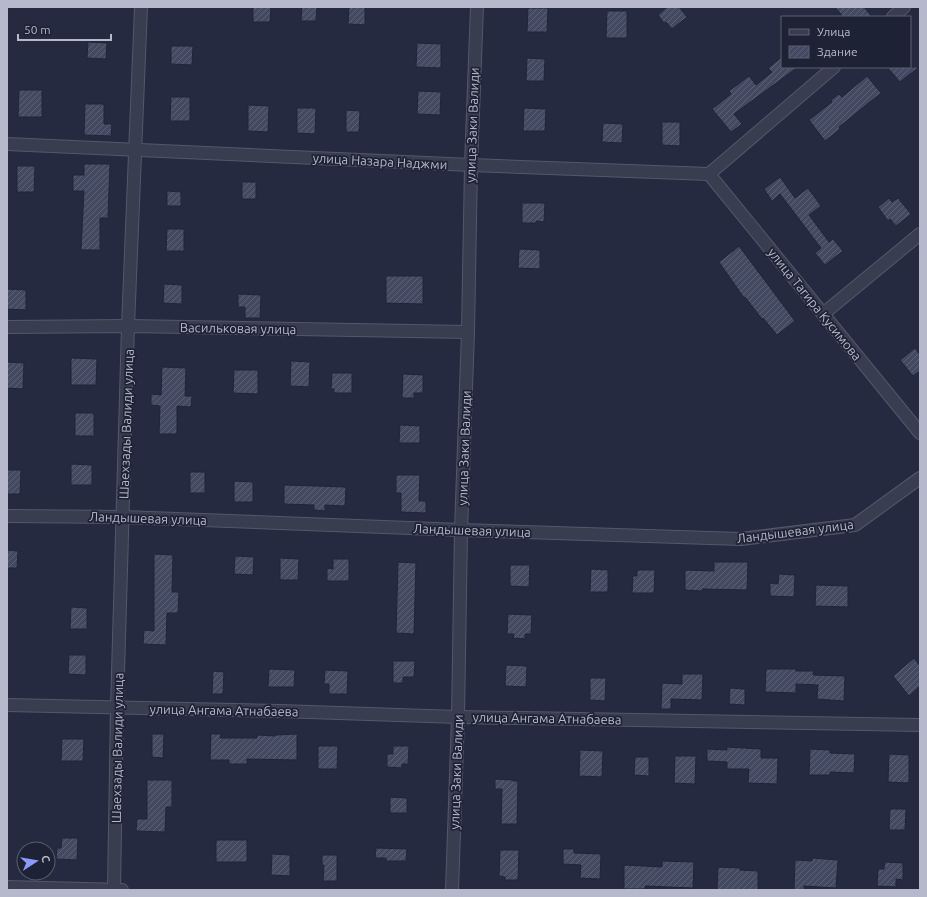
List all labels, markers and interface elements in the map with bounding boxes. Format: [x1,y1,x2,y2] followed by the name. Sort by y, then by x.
[18,16,111,42] scale bar
[781,16,911,68] legend
[24,23,51,36] text: 50 m
[817,25,850,38] text: Улица
[817,45,858,58] text: Здание
[463,67,481,183] street label: улица Заки Валиди
[312,150,448,172] street label: улица Назара Наджми
[765,245,865,363] street label: улица Тагира Кусимова
[180,320,296,336] street label: Васильковая улица
[116,349,136,499] street label: Шаехзады Валиди улица
[455,390,473,506] street label: улица Заки Валиди
[89,509,207,527] street label: Ландышевая улица
[736,517,854,545] street label: Ландышевая улица
[413,521,531,539] street label: Ландышевая улица
[109,673,125,823] street label: Шаехзады Валиди улица
[149,702,299,718] street label: улица Ангама Атнабаева
[472,710,622,726] street label: улица Ангама Атнабаева
[447,714,465,830] street label: улица Заки Валиди
[16,841,56,881] north arrow
[39,854,52,864] text: С

